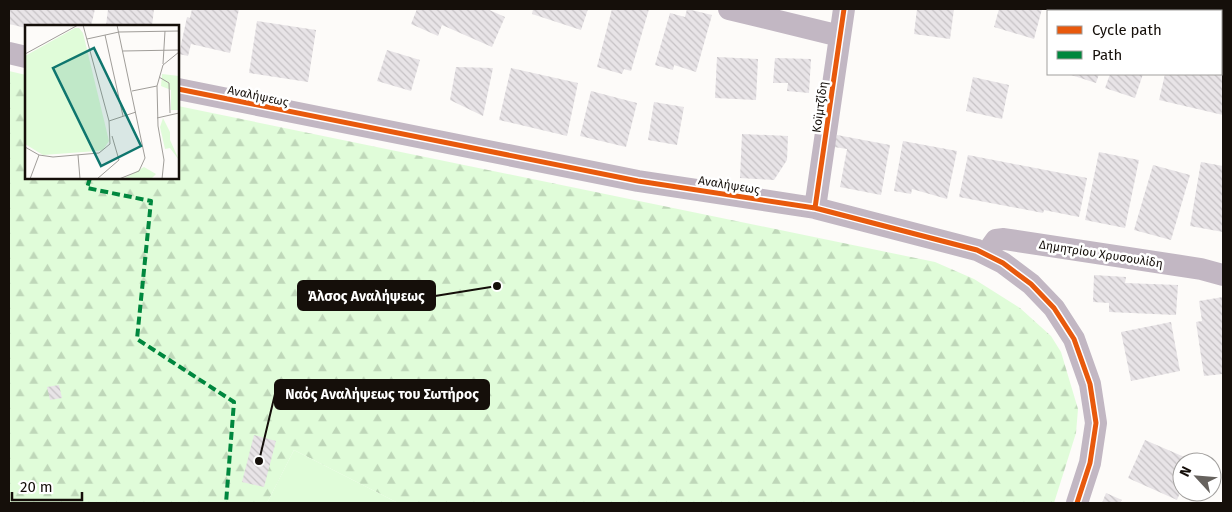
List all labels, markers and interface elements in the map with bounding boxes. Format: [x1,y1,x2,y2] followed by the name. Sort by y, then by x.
[1047,10,1222,75] legend
[1092,21,1162,39] text: Cycle path
[25,25,179,179] inset map
[1092,46,1122,64] text: Path
[809,80,831,134] street label: Κοϊμτζίδη
[226,83,290,109] street label: Αναλήψεως
[697,173,761,197] street label: Αναλήψεως
[1038,237,1164,271] street label: Δημητρίου Χρυσουλίδη
[298,281,435,310] callout: Άλσος Αναλήψεως
[307,288,425,305] text: Άλσος Αναλήψεως
[275,380,489,409] callout: Ναός Αναλήψεως του Σωτήρος
[285,386,479,403] text: Ναός Αναλήψεως του Σωτήρος
[1172,452,1222,502] north arrow
[1176,464,1195,479] text: N
[12,470,82,502] scale bar
[20,478,53,496] text: 20 m

